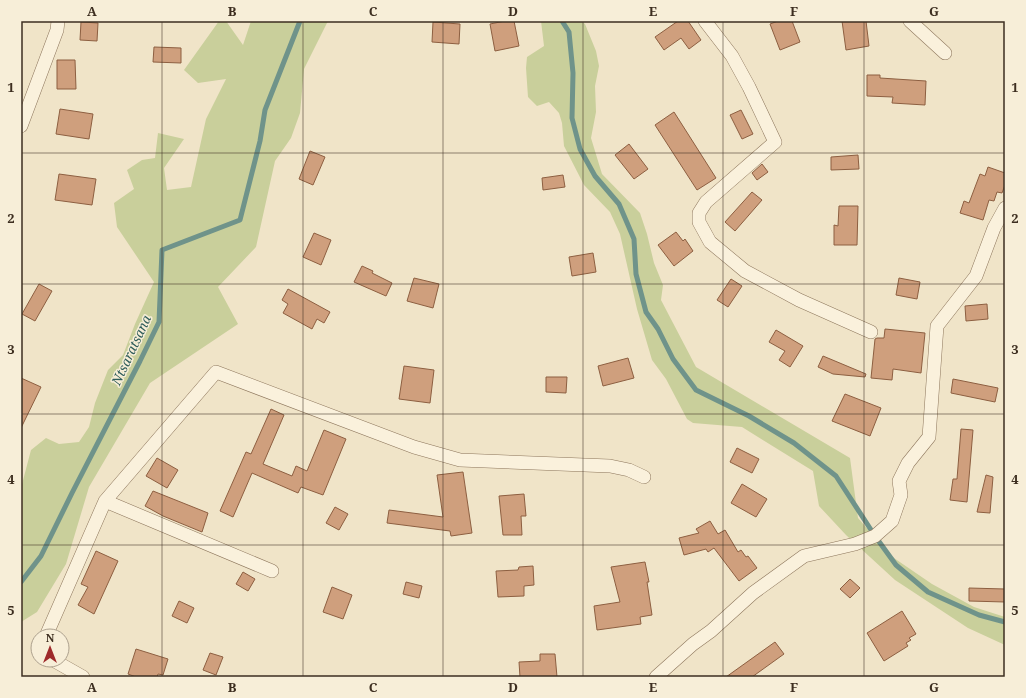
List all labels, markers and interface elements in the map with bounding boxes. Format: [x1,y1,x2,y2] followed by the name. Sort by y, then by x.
[87,2,97,20] text: A
[228,2,237,20] text: B
[369,2,378,20] text: C
[508,2,518,20] text: D
[649,2,658,20] text: E
[790,2,798,20] text: F
[929,2,939,20] text: G
[7,78,15,96] text: 1
[1011,78,1019,96] text: 1
[7,209,15,227] text: 2
[1011,209,1019,227] text: 2
[107,312,155,389] water label: Ntsaratsana
[7,340,15,358] text: 3
[1011,340,1019,358] text: 3
[7,470,15,488] text: 4
[1011,470,1019,488] text: 4
[7,601,15,619] text: 5
[1011,601,1019,619] text: 5
[30,628,70,668] north arrow
[46,630,55,645] text: N
[87,678,97,696] text: A
[228,678,237,696] text: B
[369,678,378,696] text: C
[508,678,518,696] text: D
[649,678,658,696] text: E
[790,678,798,696] text: F
[929,678,939,696] text: G

